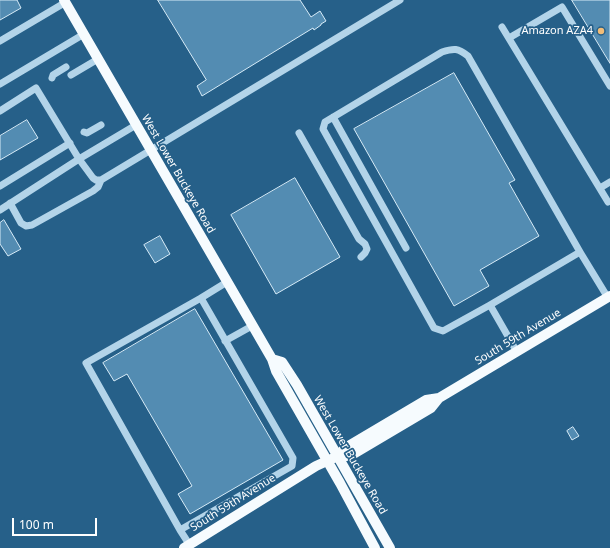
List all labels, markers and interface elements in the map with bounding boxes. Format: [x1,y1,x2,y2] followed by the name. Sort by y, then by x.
[521,24,593,38] place label: Amazon AZA4
[596,26,606,36] marker: Amazon AZA4
[139,112,217,236] street label: West Lower Buckeye Road
[473,306,563,368] street label: South 59th Avenue
[311,393,389,517] street label: West Lower Buckeye Road
[188,471,278,535] street label: South 59th Avenue
[14,510,99,536] scale bar
[19,516,54,533] text: 100 m

